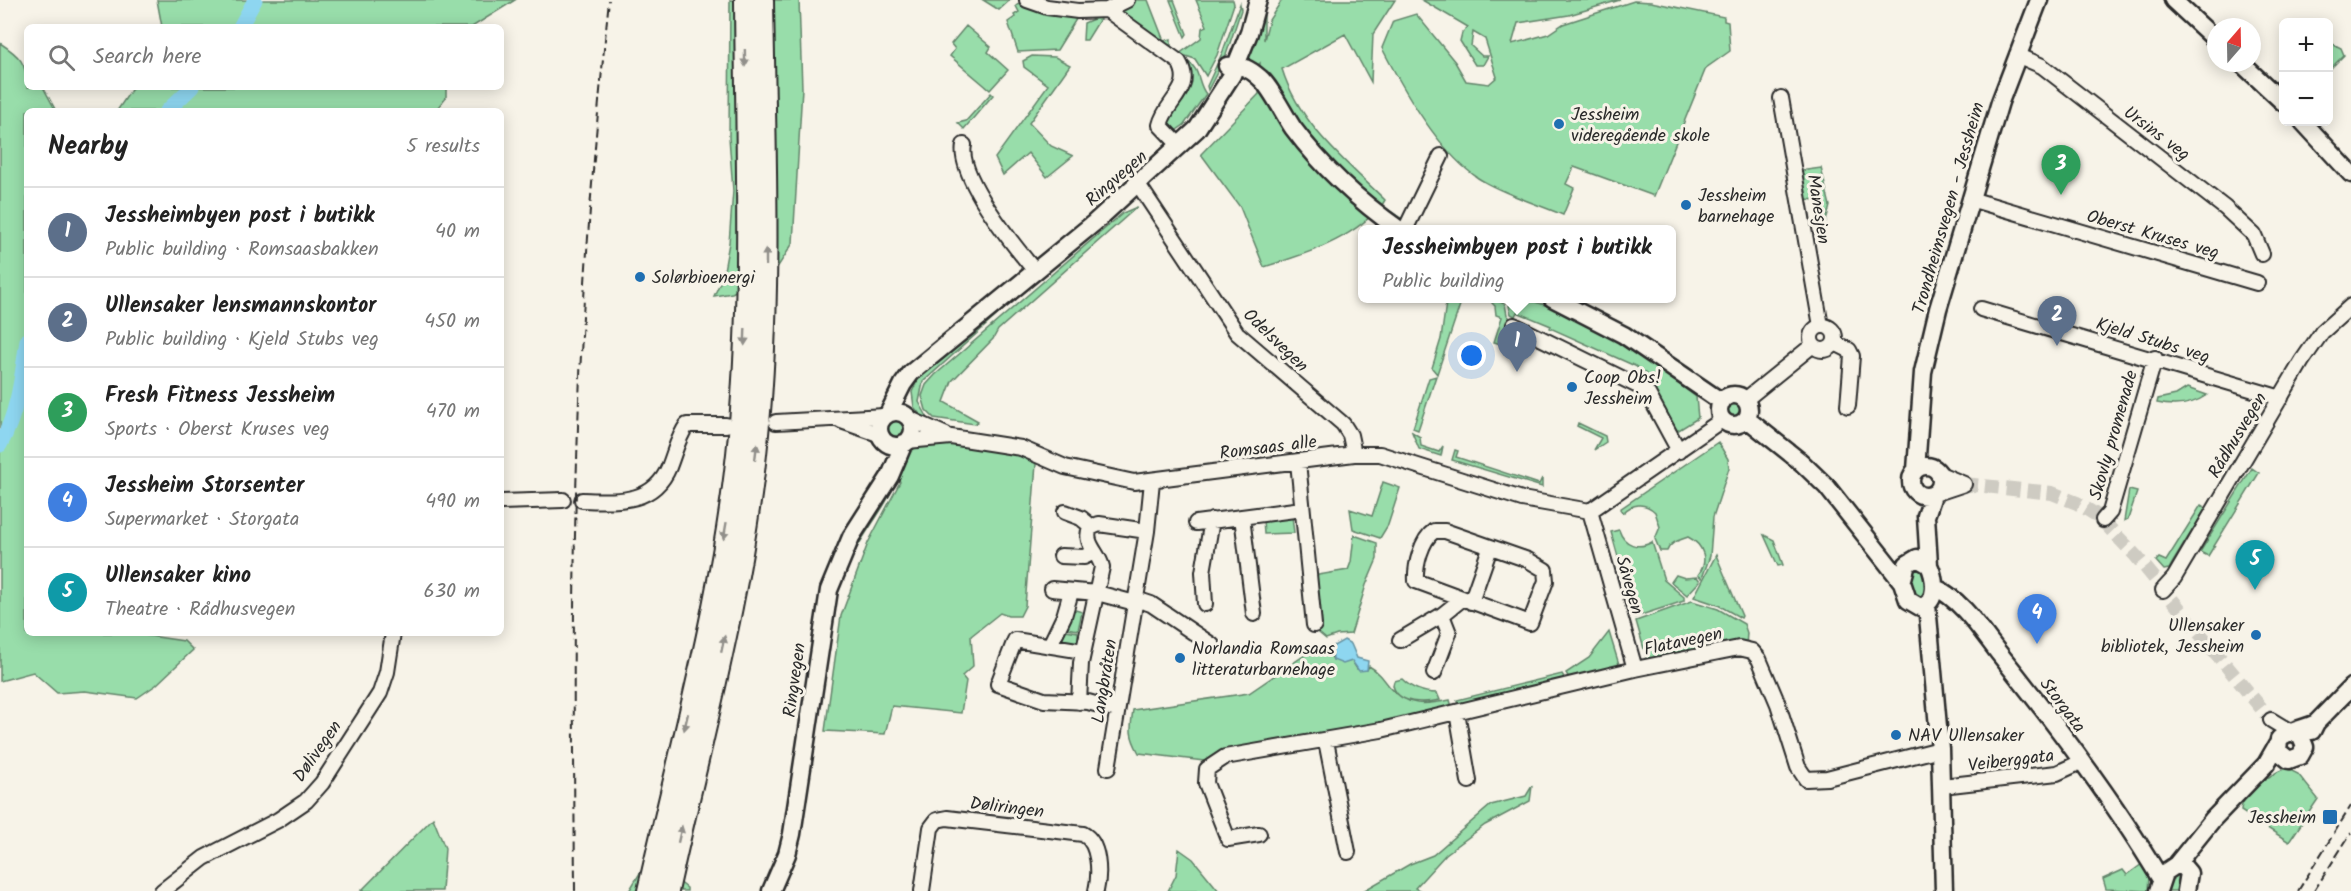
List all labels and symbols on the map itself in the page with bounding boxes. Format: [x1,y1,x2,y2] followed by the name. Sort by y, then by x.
[2207,18,2261,72] north arrow
[740,49,750,68] one-way arrow
[1905,99,1994,318] street label: Trondheimsvegen - Jessheim
[2116,99,2196,169] street label: Ursins veg
[1571,101,1710,151] place label: Jessheim videregående skole
[1552,117,1566,131] marker: Jessheim videregående skole
[1079,144,1155,215] street label: Ringvegen
[2042,146,2080,195] pin: 3
[1798,172,1837,246] street label: Manesjen
[1698,182,1774,232] place label: Jessheim barnehage
[1679,198,1693,212] marker: Jessheim barnehage
[2083,203,2222,268] street label: Oberst Kruses veg
[761,247,771,266] one-way arrow
[652,264,755,293] place label: Solørbioenergi
[633,270,647,284] marker: Solørbioenergi
[2038,296,2076,346] pin: 2
[1235,302,1315,380] street label: Odelsvegen
[2092,310,2213,373] street label: Kjeld Stubs veg
[1498,322,1537,372] pin: 1
[741,328,750,347] one-way arrow
[1457,341,1486,370] your location
[1584,364,1662,414] place label: Coop Obs! Jessheim
[2082,367,2147,504] street label: Skovly promenade
[1565,380,1579,394] marker: Coop Obs! Jessheim
[2201,387,2275,484] street label: Rådhusvegen
[1218,428,1318,469] street label: Romsaas alle
[751,442,761,461] one-way arrow
[721,522,730,541] one-way arrow
[2236,540,2274,590] pin: 5
[1606,553,1651,618] street label: Såvegen
[2018,594,2056,644] pin: 4
[2101,612,2245,662] place label: Ullensaker bibliotek, Jessheim
[1641,620,1725,665] street label: Flatavegen
[2249,628,2263,642] marker: Ullensaker bibliotek, Jessheim
[718,634,728,653] one-way arrow
[1192,635,1335,685] place label: Norlandia Romsaas litteraturbarnehage
[1085,637,1126,725] street label: Langbråten
[776,641,815,719] street label: Ringvegen
[1173,651,1187,665] marker: Norlandia Romsaas litteraturbarnehage
[2031,672,2092,740] street label: Storgata
[680,713,690,731] one-way arrow
[286,715,350,789] street label: Dølivegen
[1908,722,2025,751] place label: NAV Ullensaker
[1889,728,1903,742] marker: NAV Ullensaker
[1967,742,2056,781] street label: Veiberggata
[968,790,1046,827] street label: Døliringen
[2248,804,2316,833] place label: Jessheim
[2321,808,2339,826] marker: Jessheim
[676,825,686,843] one-way arrow

